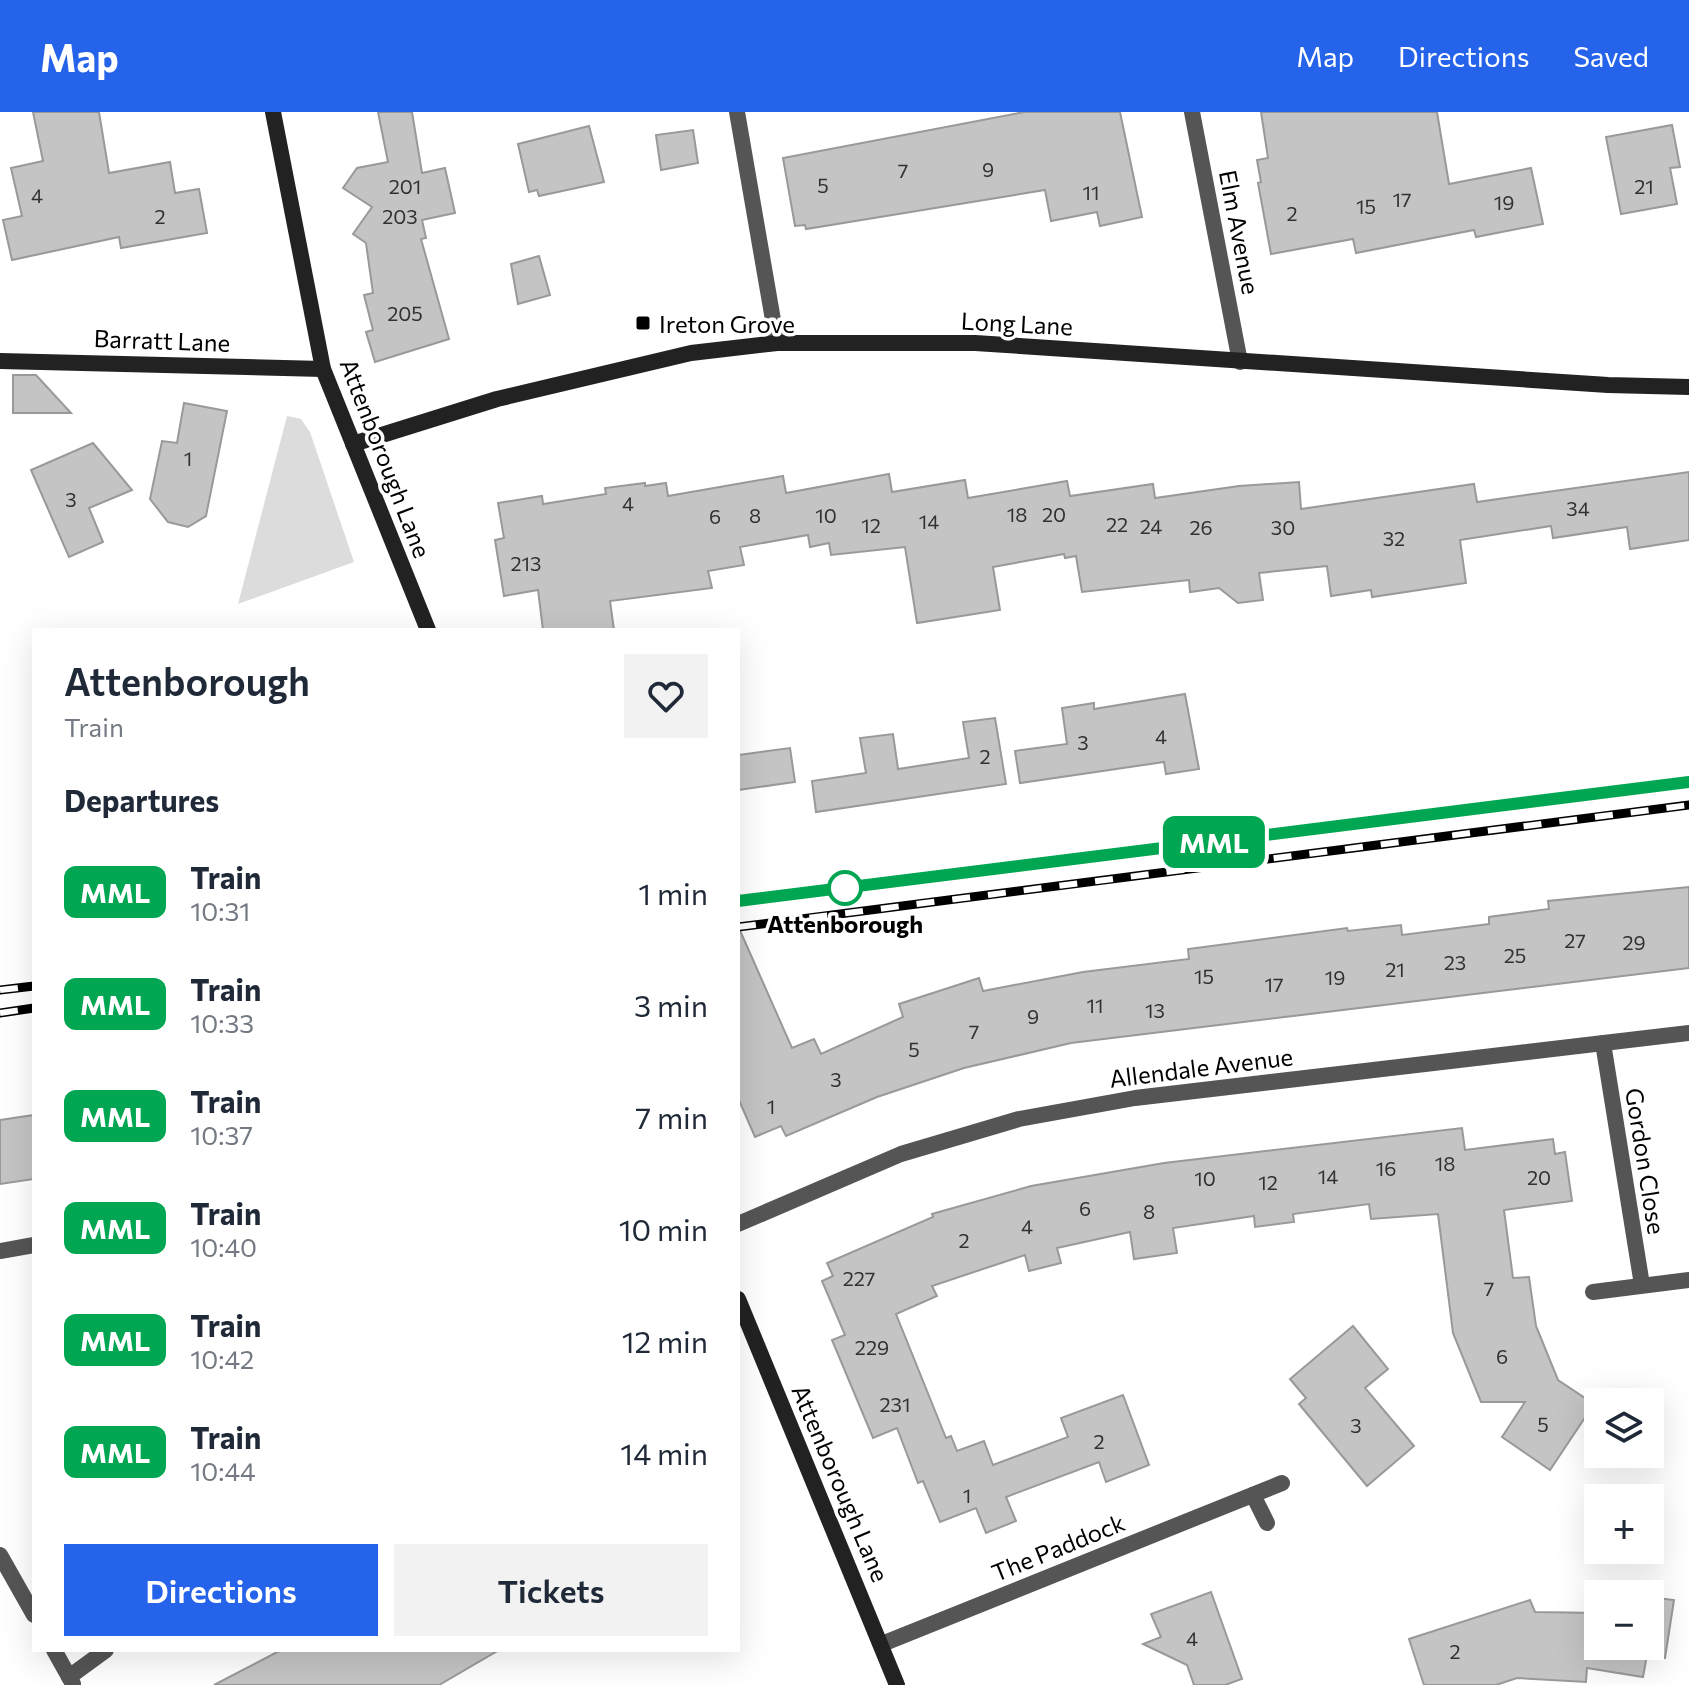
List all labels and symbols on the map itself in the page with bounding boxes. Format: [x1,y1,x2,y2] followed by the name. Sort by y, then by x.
[982,157,994,181] house number: 9
[898,158,908,182] house number: 7
[1214,167,1266,297] street label: Elm Avenue
[817,173,829,197] house number: 5
[389,174,421,198] house number: 201
[1634,174,1654,198] house number: 21
[1082,180,1100,204] house number: 11
[31,183,43,207] house number: 4
[1392,187,1412,211] house number: 17
[1494,190,1514,214] house number: 19
[1356,194,1376,218] house number: 15
[1286,201,1298,225] house number: 2
[154,204,166,228] house number: 2
[382,204,418,228] house number: 203
[387,301,423,325] house number: 205
[960,306,1074,340] street label: Long Lane
[659,309,795,338] place label: Ireton Grove
[634,314,652,332] marker: Ireton Grove
[93,323,231,357] street label: Barratt Lane
[335,354,437,562] street label: Attenborough Lane
[184,446,192,470] house number: 1
[65,487,77,511] house number: 3
[622,491,634,515] house number: 4
[1566,496,1590,520] house number: 34
[1007,502,1027,526] house number: 18
[1042,502,1066,526] house number: 20
[749,503,761,527] house number: 8
[815,503,837,527] house number: 10
[709,504,721,528] house number: 6
[919,509,939,533] house number: 14
[1106,512,1128,536] house number: 22
[861,513,881,537] house number: 12
[1140,514,1162,538] house number: 24
[1189,515,1213,539] house number: 26
[1271,515,1295,539] house number: 30
[1383,526,1405,550] house number: 32
[510,551,542,575] house number: 213
[1155,724,1167,748] house number: 4
[1077,730,1089,754] house number: 3
[979,744,991,768] house number: 2
[1168,816,1260,868] line badge: MML
[828,871,862,905] marker: Attenborough
[767,909,923,938] place label: Attenborough
[1564,928,1586,952] house number: 27
[1622,930,1646,954] house number: 29
[1504,943,1526,967] house number: 25
[1444,950,1466,974] house number: 23
[1385,957,1405,981] house number: 21
[1194,964,1214,988] house number: 15
[1325,965,1345,989] house number: 19
[1264,972,1284,996] house number: 17
[1086,993,1104,1017] house number: 11
[1145,998,1165,1022] house number: 13
[1027,1004,1039,1028] house number: 9
[969,1019,979,1043] house number: 7
[908,1037,920,1061] house number: 5
[1107,1041,1295,1093] street label: Allendale Avenue
[830,1067,842,1091] house number: 3
[1620,1086,1672,1236] street label: Gordon Close
[767,1094,775,1118] house number: 1
[1435,1151,1455,1175] house number: 18
[1376,1156,1396,1180] house number: 16
[1318,1164,1338,1188] house number: 14
[1527,1165,1551,1189] house number: 20
[1194,1166,1216,1190] house number: 10
[1258,1170,1278,1194] house number: 12
[1079,1196,1091,1220] house number: 6
[1143,1199,1155,1223] house number: 8
[1021,1214,1033,1238] house number: 4
[958,1228,970,1252] house number: 2
[843,1266,875,1290] house number: 227
[1484,1276,1494,1300] house number: 7
[855,1335,889,1359] house number: 229
[1496,1344,1508,1368] house number: 6
[786,1380,896,1586] street label: Attenborough Lane
[879,1392,911,1416] house number: 231
[1537,1412,1549,1436] house number: 5
[1350,1413,1362,1437] house number: 3
[1093,1429,1105,1453] house number: 2
[963,1483,971,1507] house number: 1
[987,1507,1129,1587] street label: The Paddock
[1186,1626,1198,1650] house number: 4
[1449,1639,1461,1663] house number: 2

